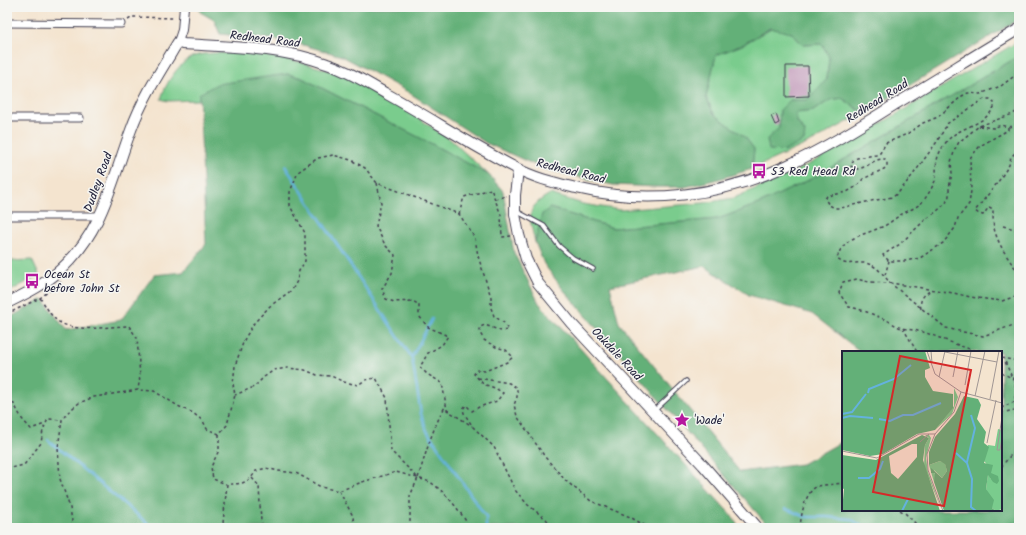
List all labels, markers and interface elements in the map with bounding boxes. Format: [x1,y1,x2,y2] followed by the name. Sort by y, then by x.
[229,26,302,53] street label: Redhead Road
[842,74,913,128] street label: Redhead Road
[79,149,118,215] street label: Dudley Road
[534,154,608,190] street label: Redhead Road
[750,162,768,180] bus stop icon: 53 Red Head Rd
[771,162,856,181] place label: 53 Red Head Rd
[44,265,120,298] place label: Ocean St before John St
[23,272,41,290] bus stop icon: Ocean St before John St
[587,323,647,386] street label: Oakdale Road
[842,351,1002,511] inset map
[673,411,691,429] place icon: 'Wade'
[694,411,724,430] place label: 'Wade'

